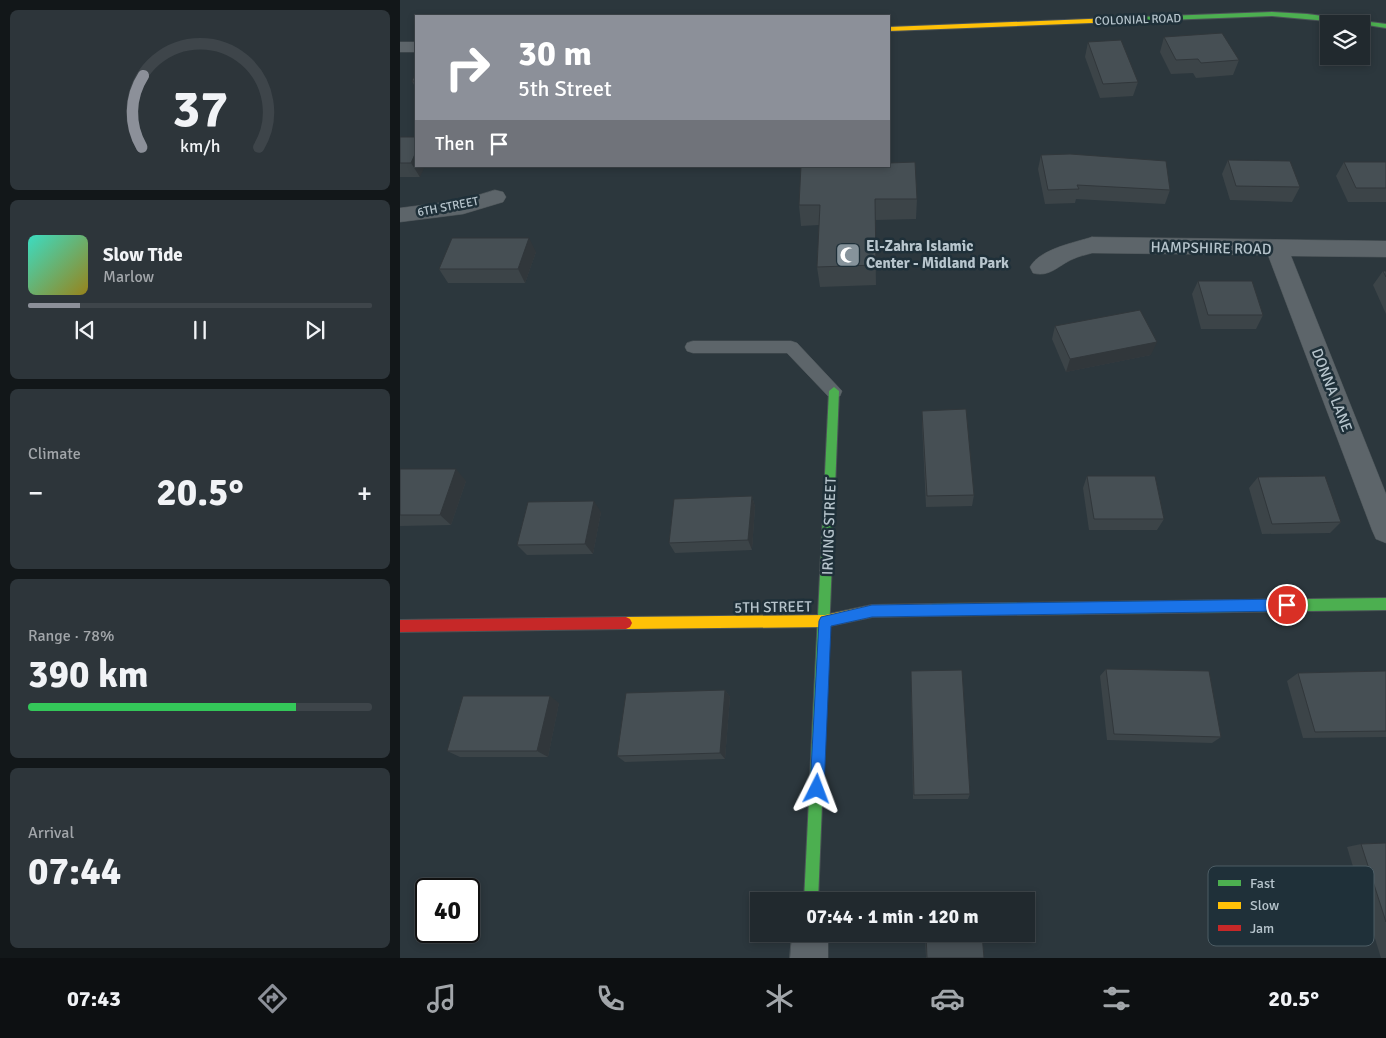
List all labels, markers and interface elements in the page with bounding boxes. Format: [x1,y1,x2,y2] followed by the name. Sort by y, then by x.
[1094,11,1182,29] street label: COLONIAL ROAD
[1320,15,1370,65] map controls
[1320,15,1370,65] button: layers
[518,32,592,75] text: 30 m
[435,35,500,100] icon: right
[518,75,612,102] text: 5th Street
[172,77,228,141] text: 37
[485,130,513,158] icon: arrive
[435,132,475,156] text: Then
[180,135,220,157] text: km/h
[416,194,480,220] street label: 6TH STREET
[866,237,1009,272] place label: El-Zahra Islamic Center - Midland Park
[1150,238,1272,258] street label: HAMPSHIRE ROAD
[835,242,861,268] mosque icon: El-Zahra Islamic Center - Midland Park
[103,243,183,267] text: Slow Tide
[103,267,154,287] text: Marlow
[71,316,99,344] icon: previous
[186,316,214,344] icon: pause
[301,316,329,344] icon: next
[1308,346,1356,434] street label: DONNA LANE
[28,444,81,464] text: Climate
[156,469,244,516] text: 20.5°
[28,476,43,510] text: −
[357,476,372,510] text: +
[818,476,840,575] street label: IRVING STREET
[1266,584,1308,626] pin
[1273,591,1301,619] icon: arrive
[734,597,813,617] street label: 5TH STREET
[28,626,114,646] text: Range · 78%
[28,651,149,698] text: 390 km
[790,762,842,814] position arrow
[28,823,74,843] text: Arrival
[28,848,121,895] text: 07:44
[1208,866,1374,946] legend
[1250,875,1275,892] text: Fast
[415,878,480,943] speed limit sign: 40
[1250,897,1279,914] text: Slow
[806,905,979,929] text: 07:44 · 1 min · 120 m
[1250,920,1274,937] text: Jam
[255,981,290,1016] icon: directions
[424,981,459,1016] icon: music
[593,981,628,1016] icon: phone
[762,981,797,1016] icon: climate
[930,981,965,1016] icon: car
[1099,981,1134,1016] icon: filters
[67,985,121,1012] text: 07:43
[1268,985,1319,1012] text: 20.5°

